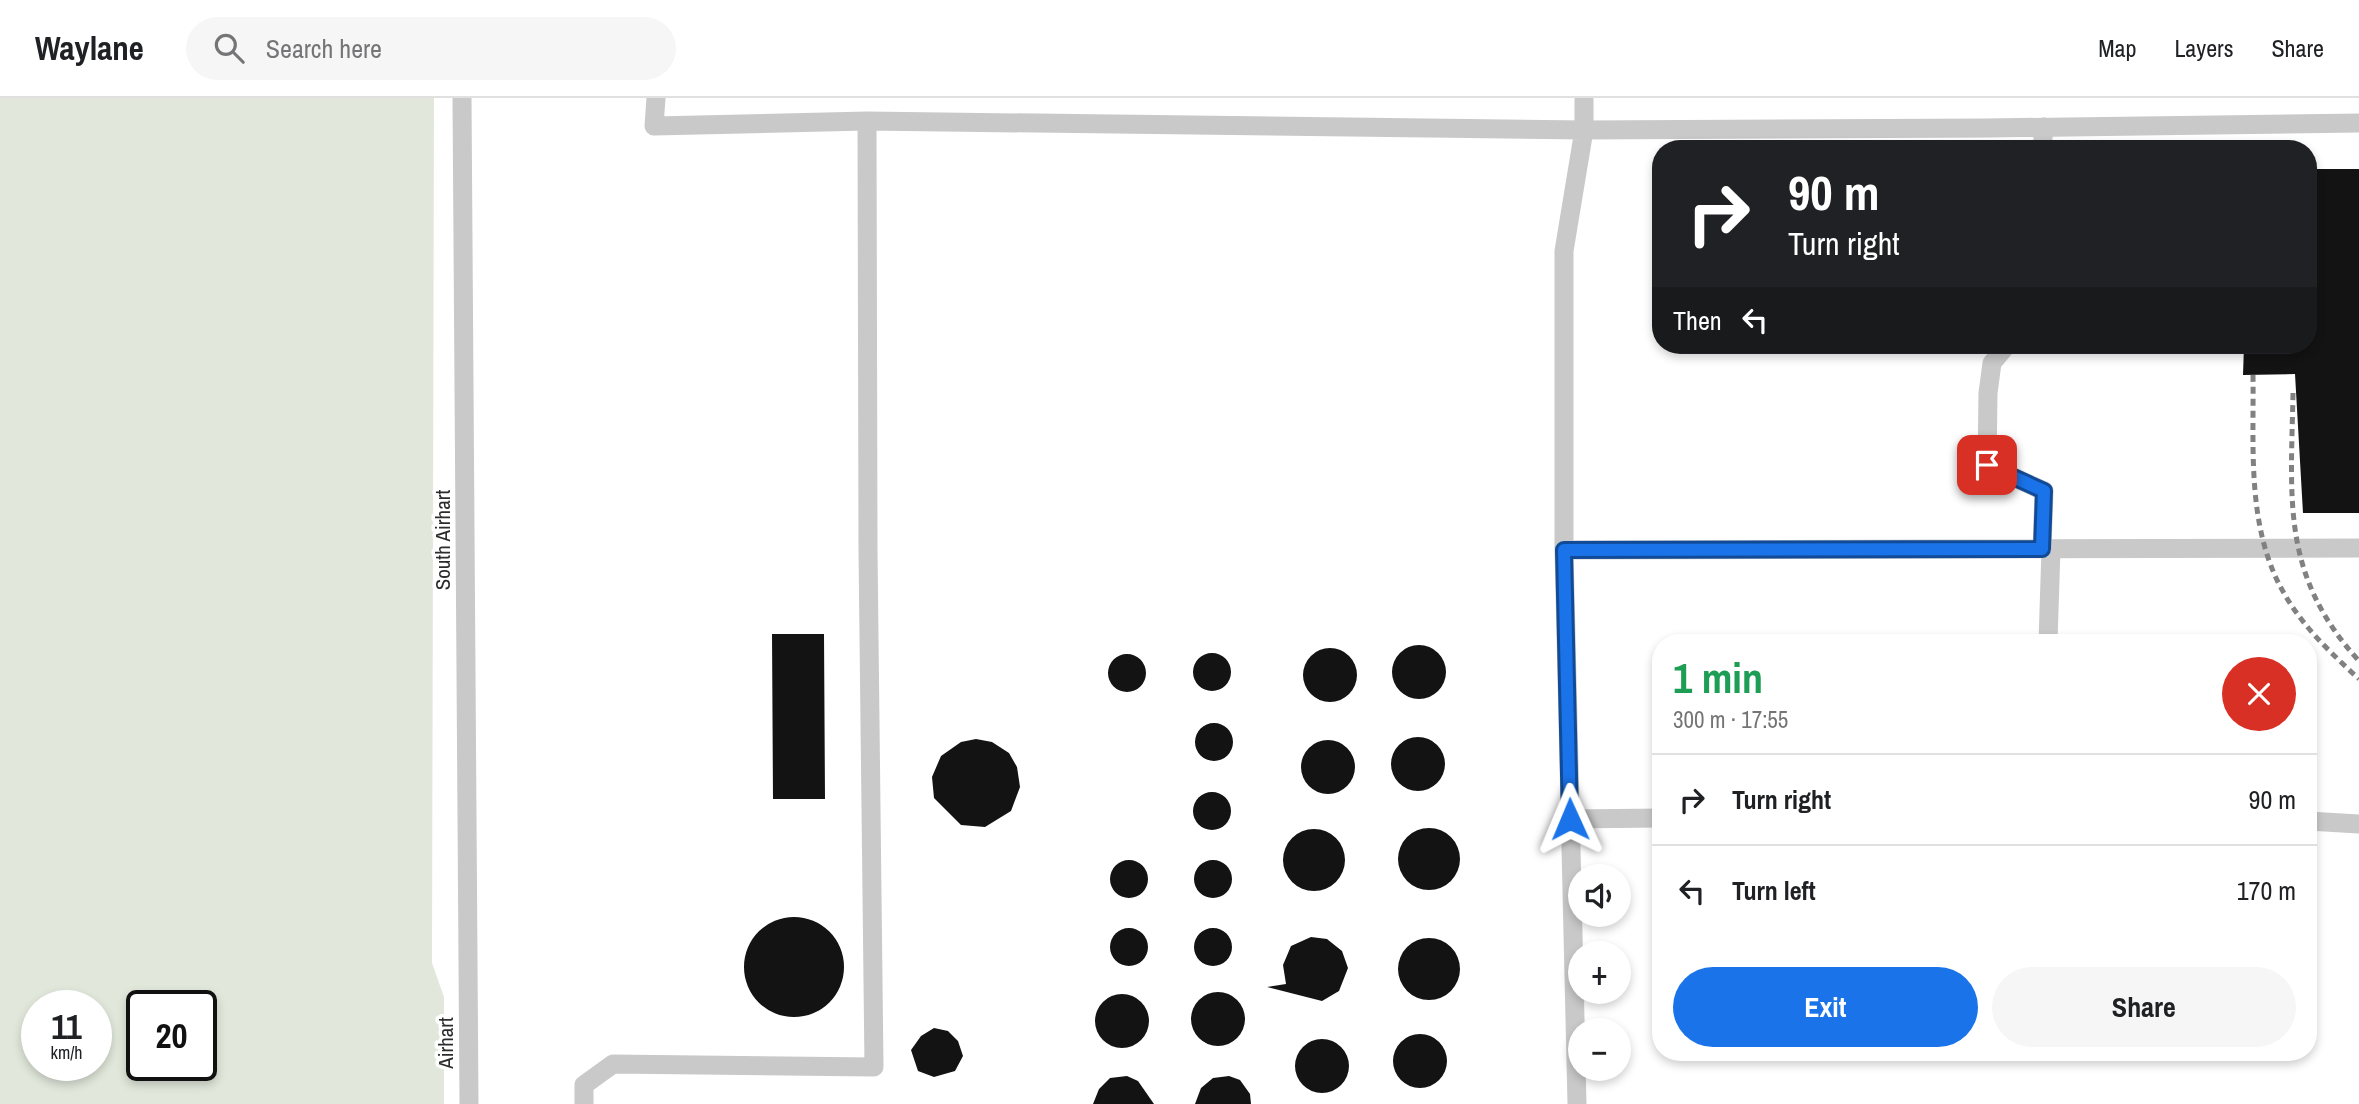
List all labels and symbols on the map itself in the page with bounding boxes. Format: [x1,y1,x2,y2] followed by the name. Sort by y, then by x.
[1957,435,2017,495] pin
[428,490,457,590] street label: South Airhart
[1533,782,1607,856] position arrow
[126,990,217,1081] speed limit sign: 20
[431,1017,460,1070] street label: Airhart

